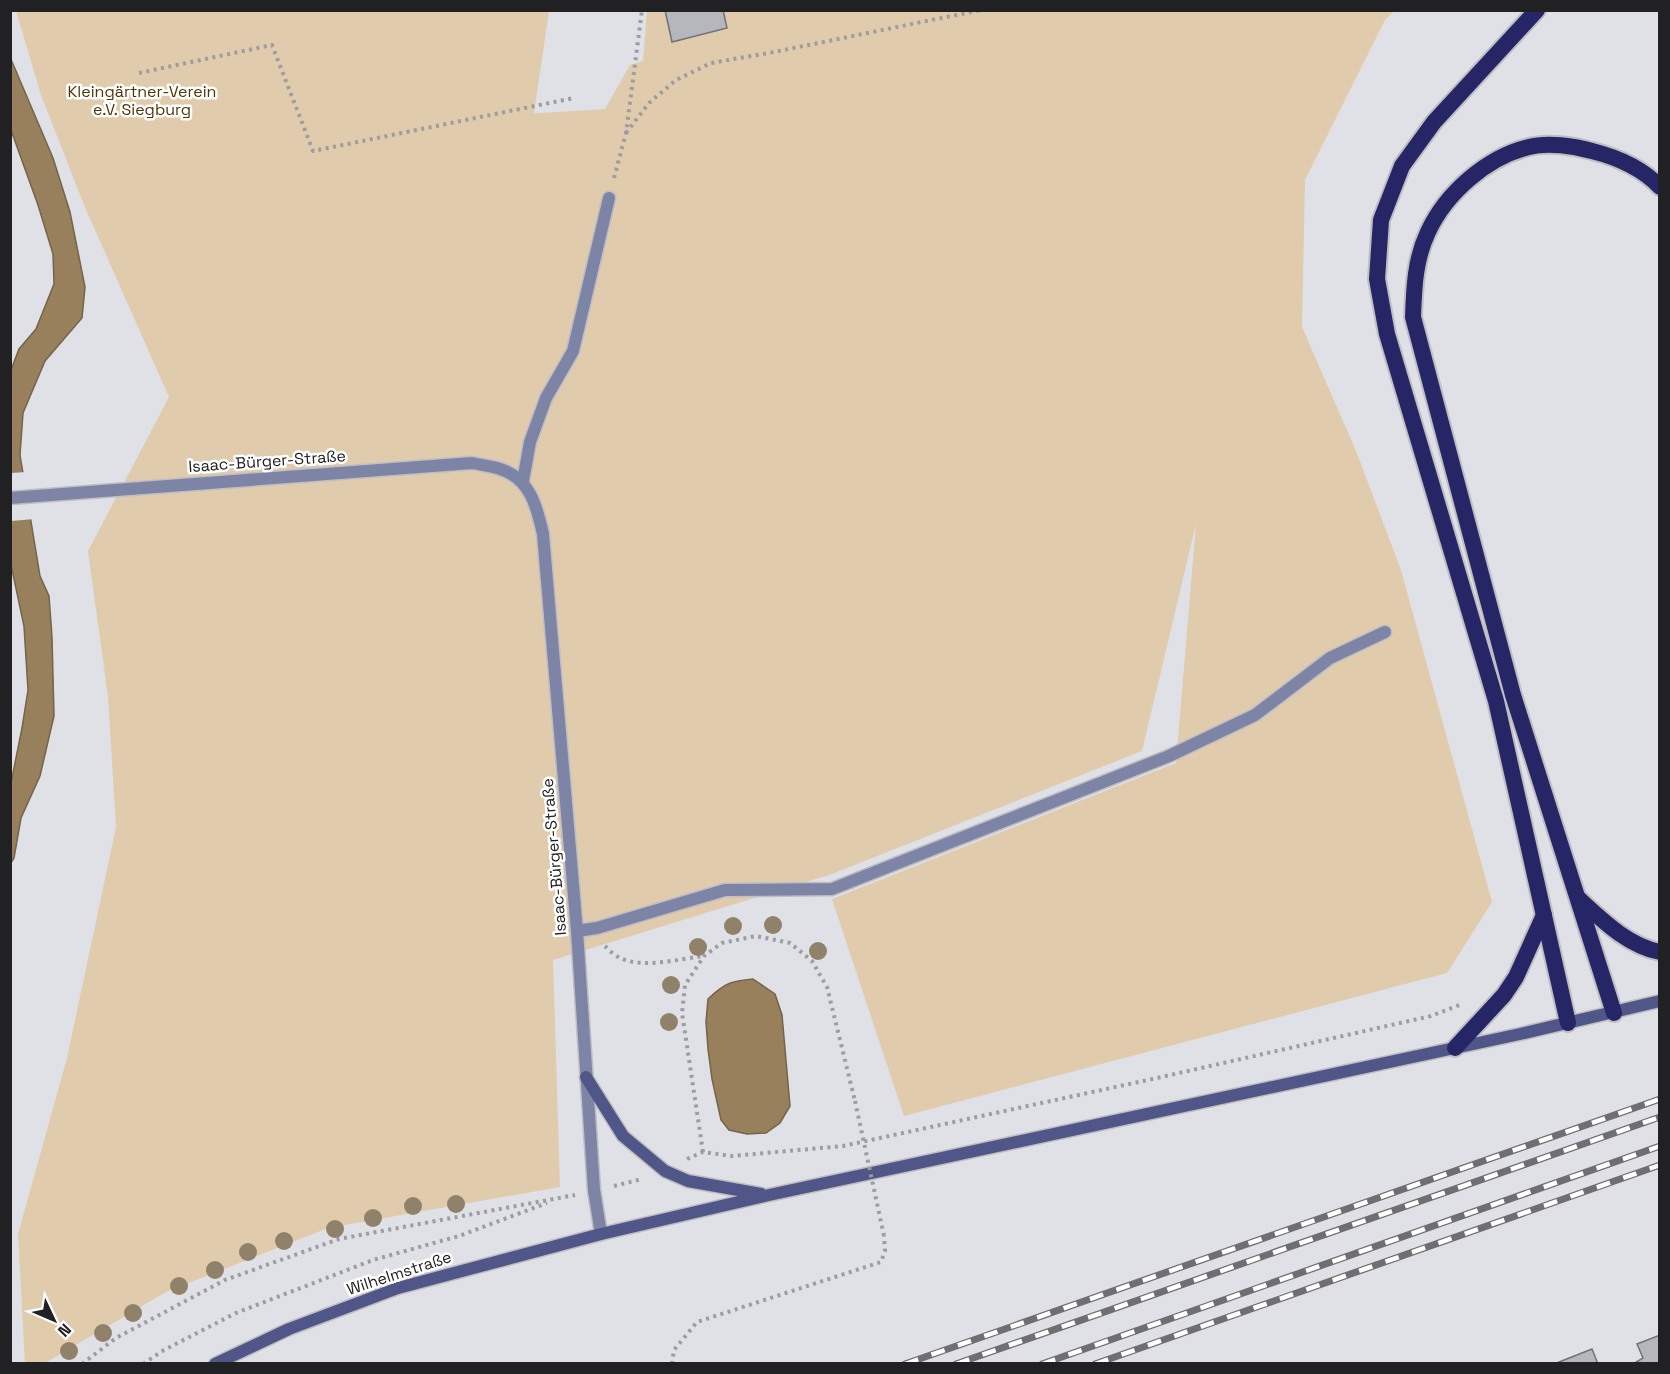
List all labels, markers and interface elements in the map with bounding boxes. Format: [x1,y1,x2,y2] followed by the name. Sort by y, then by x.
[68,81,216,120] park label: Kleingärtner-Verein e.V. Siegburg
[188,445,346,477] street label: Isaac-Bürger-Straße
[537,777,571,937] street label: Isaac-Bürger-Straße
[344,1246,454,1300] street label: Wilhelmstraße
[24,1290,84,1350] north arrow
[53,1319,76,1341] text: N

